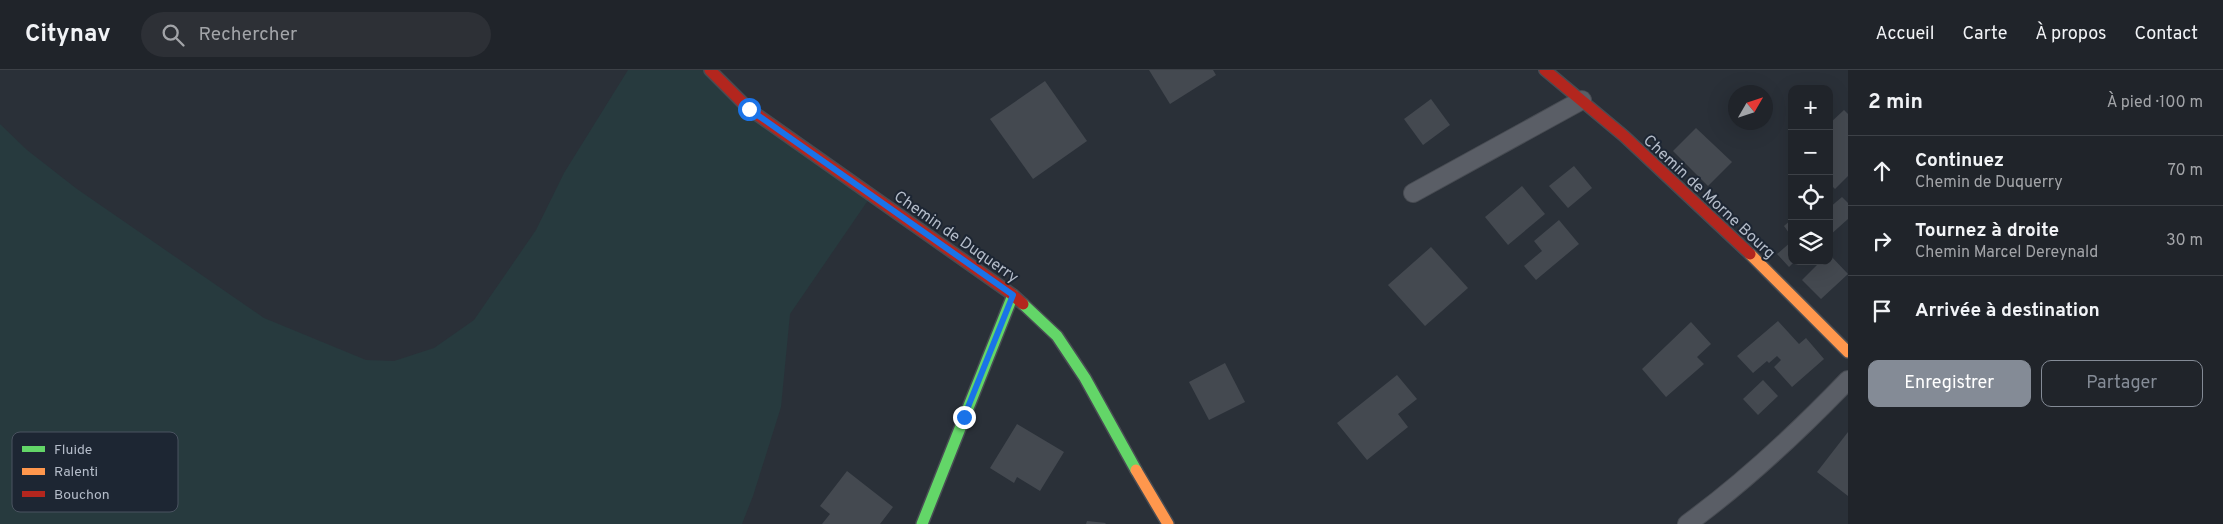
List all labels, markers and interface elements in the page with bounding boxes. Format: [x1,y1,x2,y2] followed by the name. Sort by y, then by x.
[141,12,491,57] search box
[25,20,111,50] text: Citynav
[159,21,187,49] icon: search
[199,23,297,47] text: Rechercher
[1875,23,1934,46] text: Accueil
[1962,23,2007,46] text: Carte
[2035,23,2106,46] text: À propos
[2134,23,2198,46] text: Contact
[1728,85,1773,130] north arrow
[1788,85,1833,265] map controls
[1788,85,1833,130] button: +
[1868,89,1923,116] text: 2 min
[2107,93,2203,113] text: À pied · 100 m
[738,98,761,121] route start
[1788,130,1833,175] button: −
[1639,131,1779,264] street label: Chemin de Morne Bourg
[1915,149,2004,173] text: Continuez
[1868,157,1896,185] icon: ahead
[2168,161,2203,181] text: 70 m
[1915,173,2063,193] text: Chemin de Duquerry
[1788,175,1833,220] button: locate
[890,187,1022,288] street label: Chemin de Duquerry
[1915,219,2059,243] text: Tournez à droite
[1788,220,1833,265] button: layers
[1868,227,1896,255] icon: right
[2166,231,2203,251] text: 30 m
[1915,243,2098,263] text: Chemin Marcel Dereynald
[1868,297,1896,325] icon: arrive
[1915,299,2100,323] text: Arrivée à destination
[1868,360,2031,407] button: Enregistrer
[2041,360,2203,407] button: Partager
[953,406,976,429] route end
[12,432,178,512] legend
[54,442,92,459] text: Fluide
[54,464,98,481] text: Ralenti
[54,487,110,504] text: Bouchon

